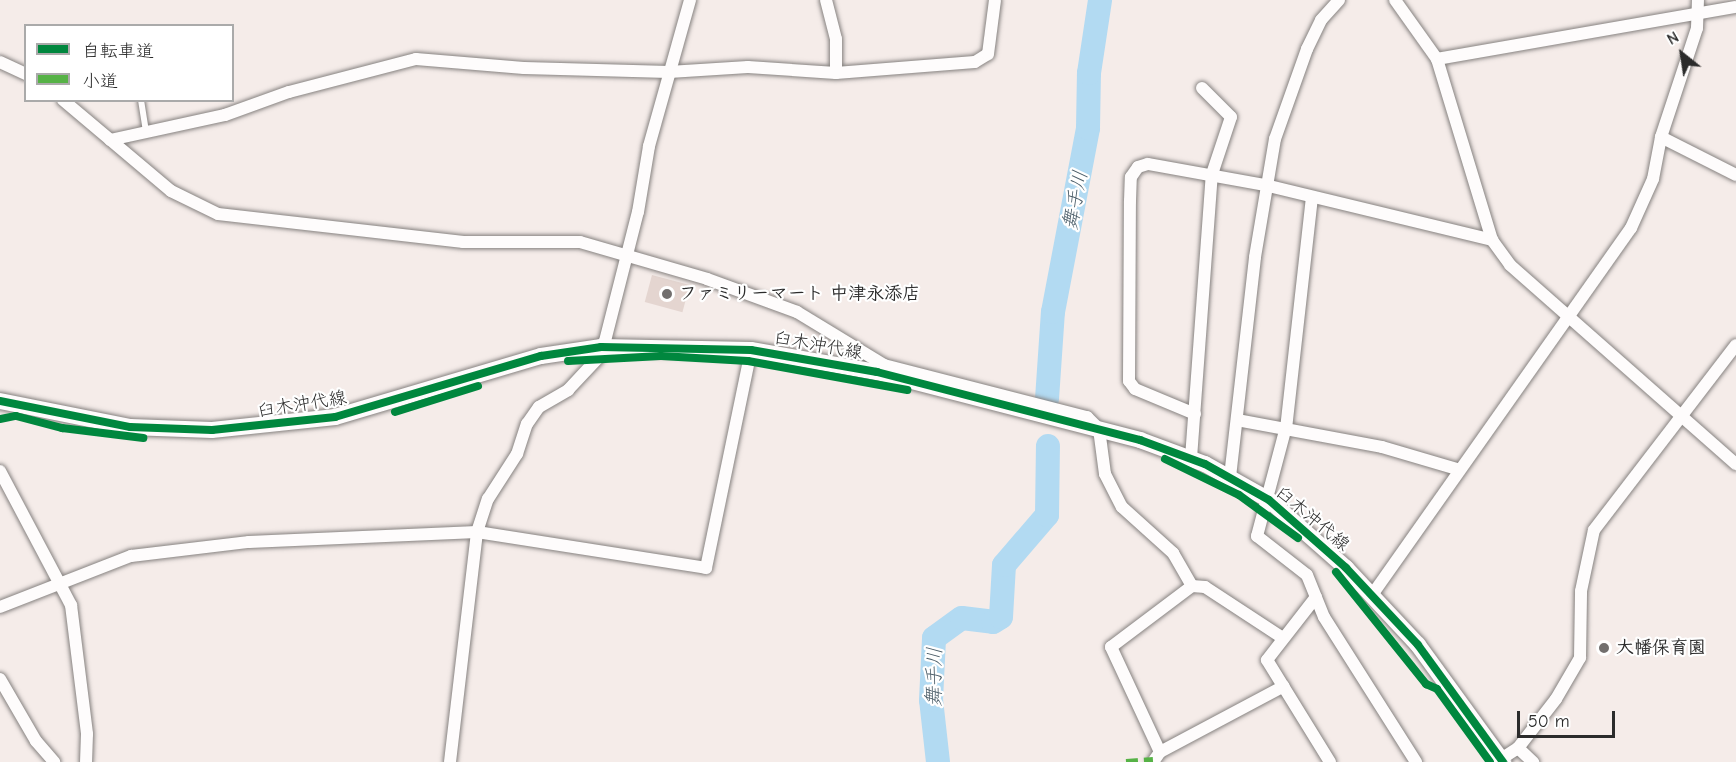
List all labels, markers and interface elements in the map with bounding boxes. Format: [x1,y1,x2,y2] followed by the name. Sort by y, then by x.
[24,24,234,102] legend
[1652,24,1712,84] north arrow
[1664,28,1682,49] text: N
[82,41,154,62] text: 自転車道
[82,71,118,92] text: 小道
[1057,168,1093,232] water label: 舞手川
[679,283,919,305] place label: ファミリーマート 中津永添店
[660,287,674,301] marker: ファミリーマート 中津永添店
[772,328,864,364] street label: 臼木沖代線
[256,387,348,423] street label: 臼木沖代線
[1271,482,1353,556] street label: 臼木沖代線
[1616,637,1706,659] place label: 大幡保育園
[1597,641,1611,655] marker: 大幡保育園
[921,647,947,707] water label: 舞手川
[1520,699,1618,737] scale bar
[1528,711,1570,732] text: 50 m

